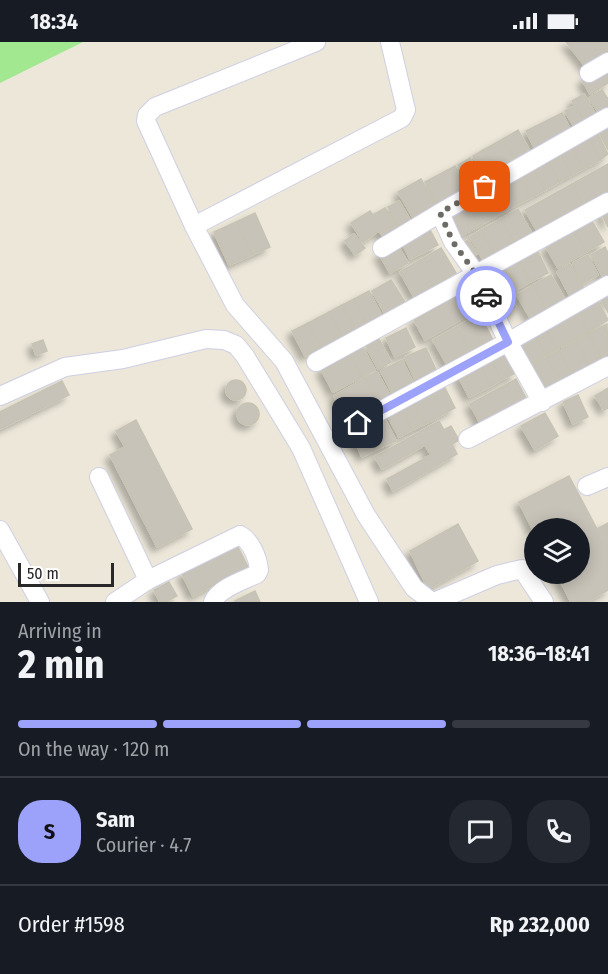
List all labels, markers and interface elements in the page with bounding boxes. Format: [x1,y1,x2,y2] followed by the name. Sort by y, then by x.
[30,8,78,35] text: 18:34
[459,161,510,212] pin
[468,170,501,203] icon: bag
[456,266,516,326] courier
[470,280,503,313] icon: car
[332,397,383,448] pin
[341,406,374,439] icon: home
[524,518,590,584] map controls
[524,518,590,584] button: layers
[18,560,114,588] scale bar
[27,564,59,583] text: 50 m
[18,619,102,643] text: Arriving in
[488,640,590,667] text: 18:36–18:41
[18,642,104,688] text: 2 min
[18,737,169,761] text: On the way · 120 m
[449,800,512,863] button: chat
[527,800,590,863] button: phone
[96,806,135,833] text: Sam
[44,818,55,845] text: S
[96,833,191,857] text: Courier · 4.7
[18,911,125,938] text: Order #1598
[490,911,590,938] text: Rp 232,000

